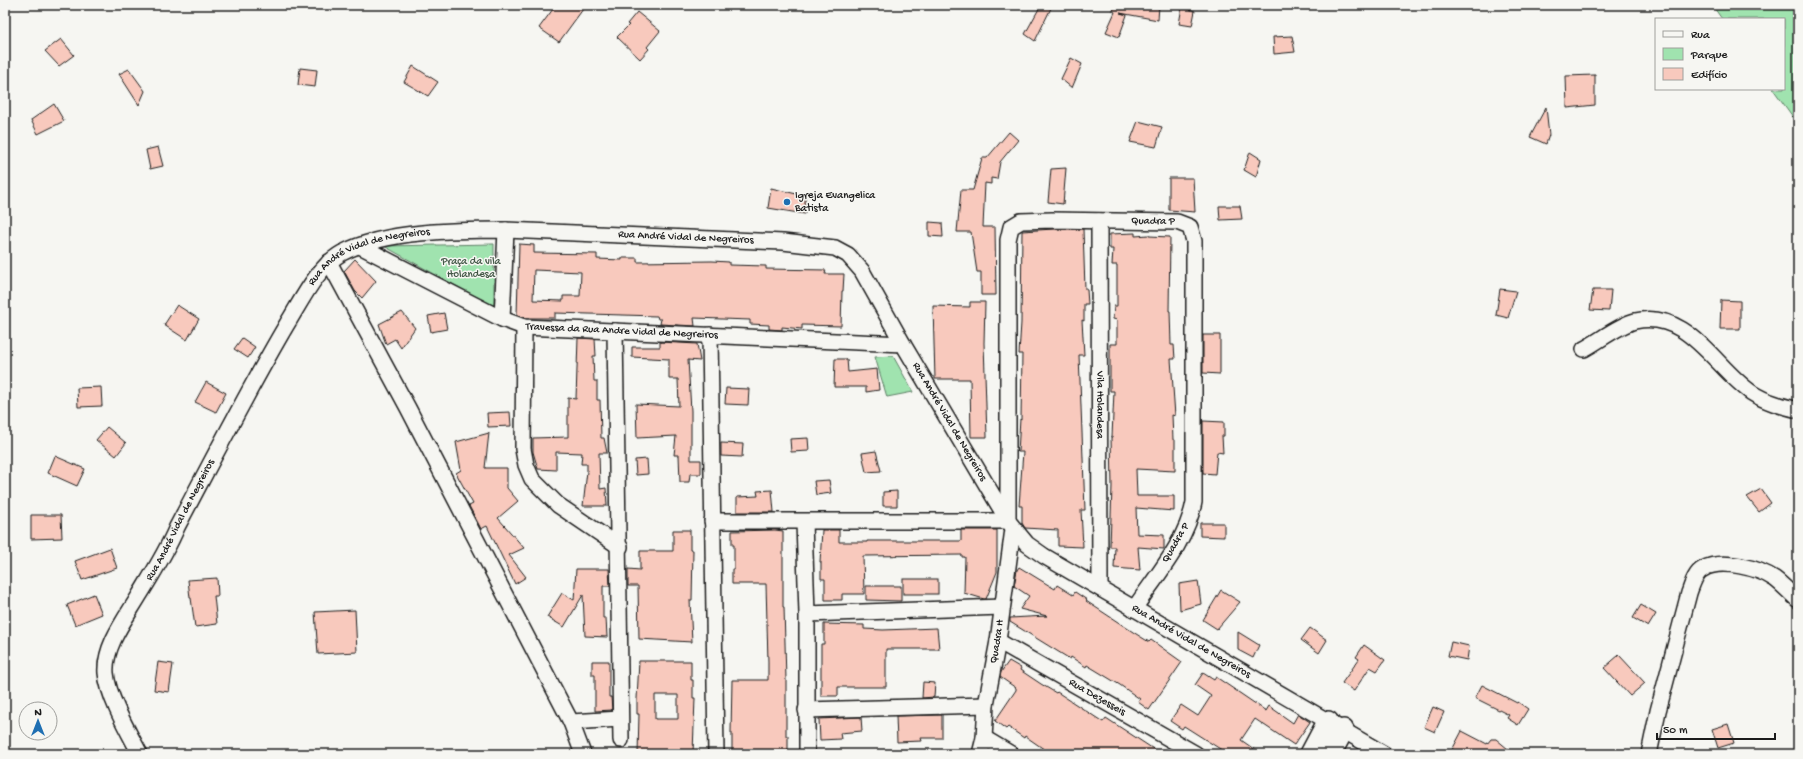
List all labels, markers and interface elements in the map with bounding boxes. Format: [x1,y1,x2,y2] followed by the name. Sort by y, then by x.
[1655,18,1785,90] legend
[1691,29,1710,43] text: Rua
[1690,49,1728,63] text: Parque
[1691,69,1727,83] text: Edifício
[794,190,876,215] place label: Igreja Evangelica Batista
[782,197,792,207] marker: Igreja Evangelica Batista
[1131,215,1176,228] street label: Quadra P
[306,226,431,288] street label: Rua André Vidal de Negreiros
[618,229,755,247] street label: Rua André Vidal de Negreiros
[440,256,502,281] park label: Praça da vila Holandesa
[524,321,719,342] street label: Travessa da Rua Andre Vidal de Negreiros
[909,360,989,484] street label: Rua André Vidal de Negreiros
[1093,370,1106,440] street label: Vila Holandesa
[144,456,218,583] street label: Rua André Vidal de Negreiros
[1160,520,1193,565] street label: Quadra P
[1129,602,1254,681] street label: Rua André Vidal de Negreiros
[988,618,1007,664] street label: Quadra H
[1067,677,1128,719] street label: Rua Dezesseis
[18,701,58,741] north arrow
[34,707,42,719] text: N
[1657,715,1775,741] scale bar
[1663,724,1688,738] text: 50 m

